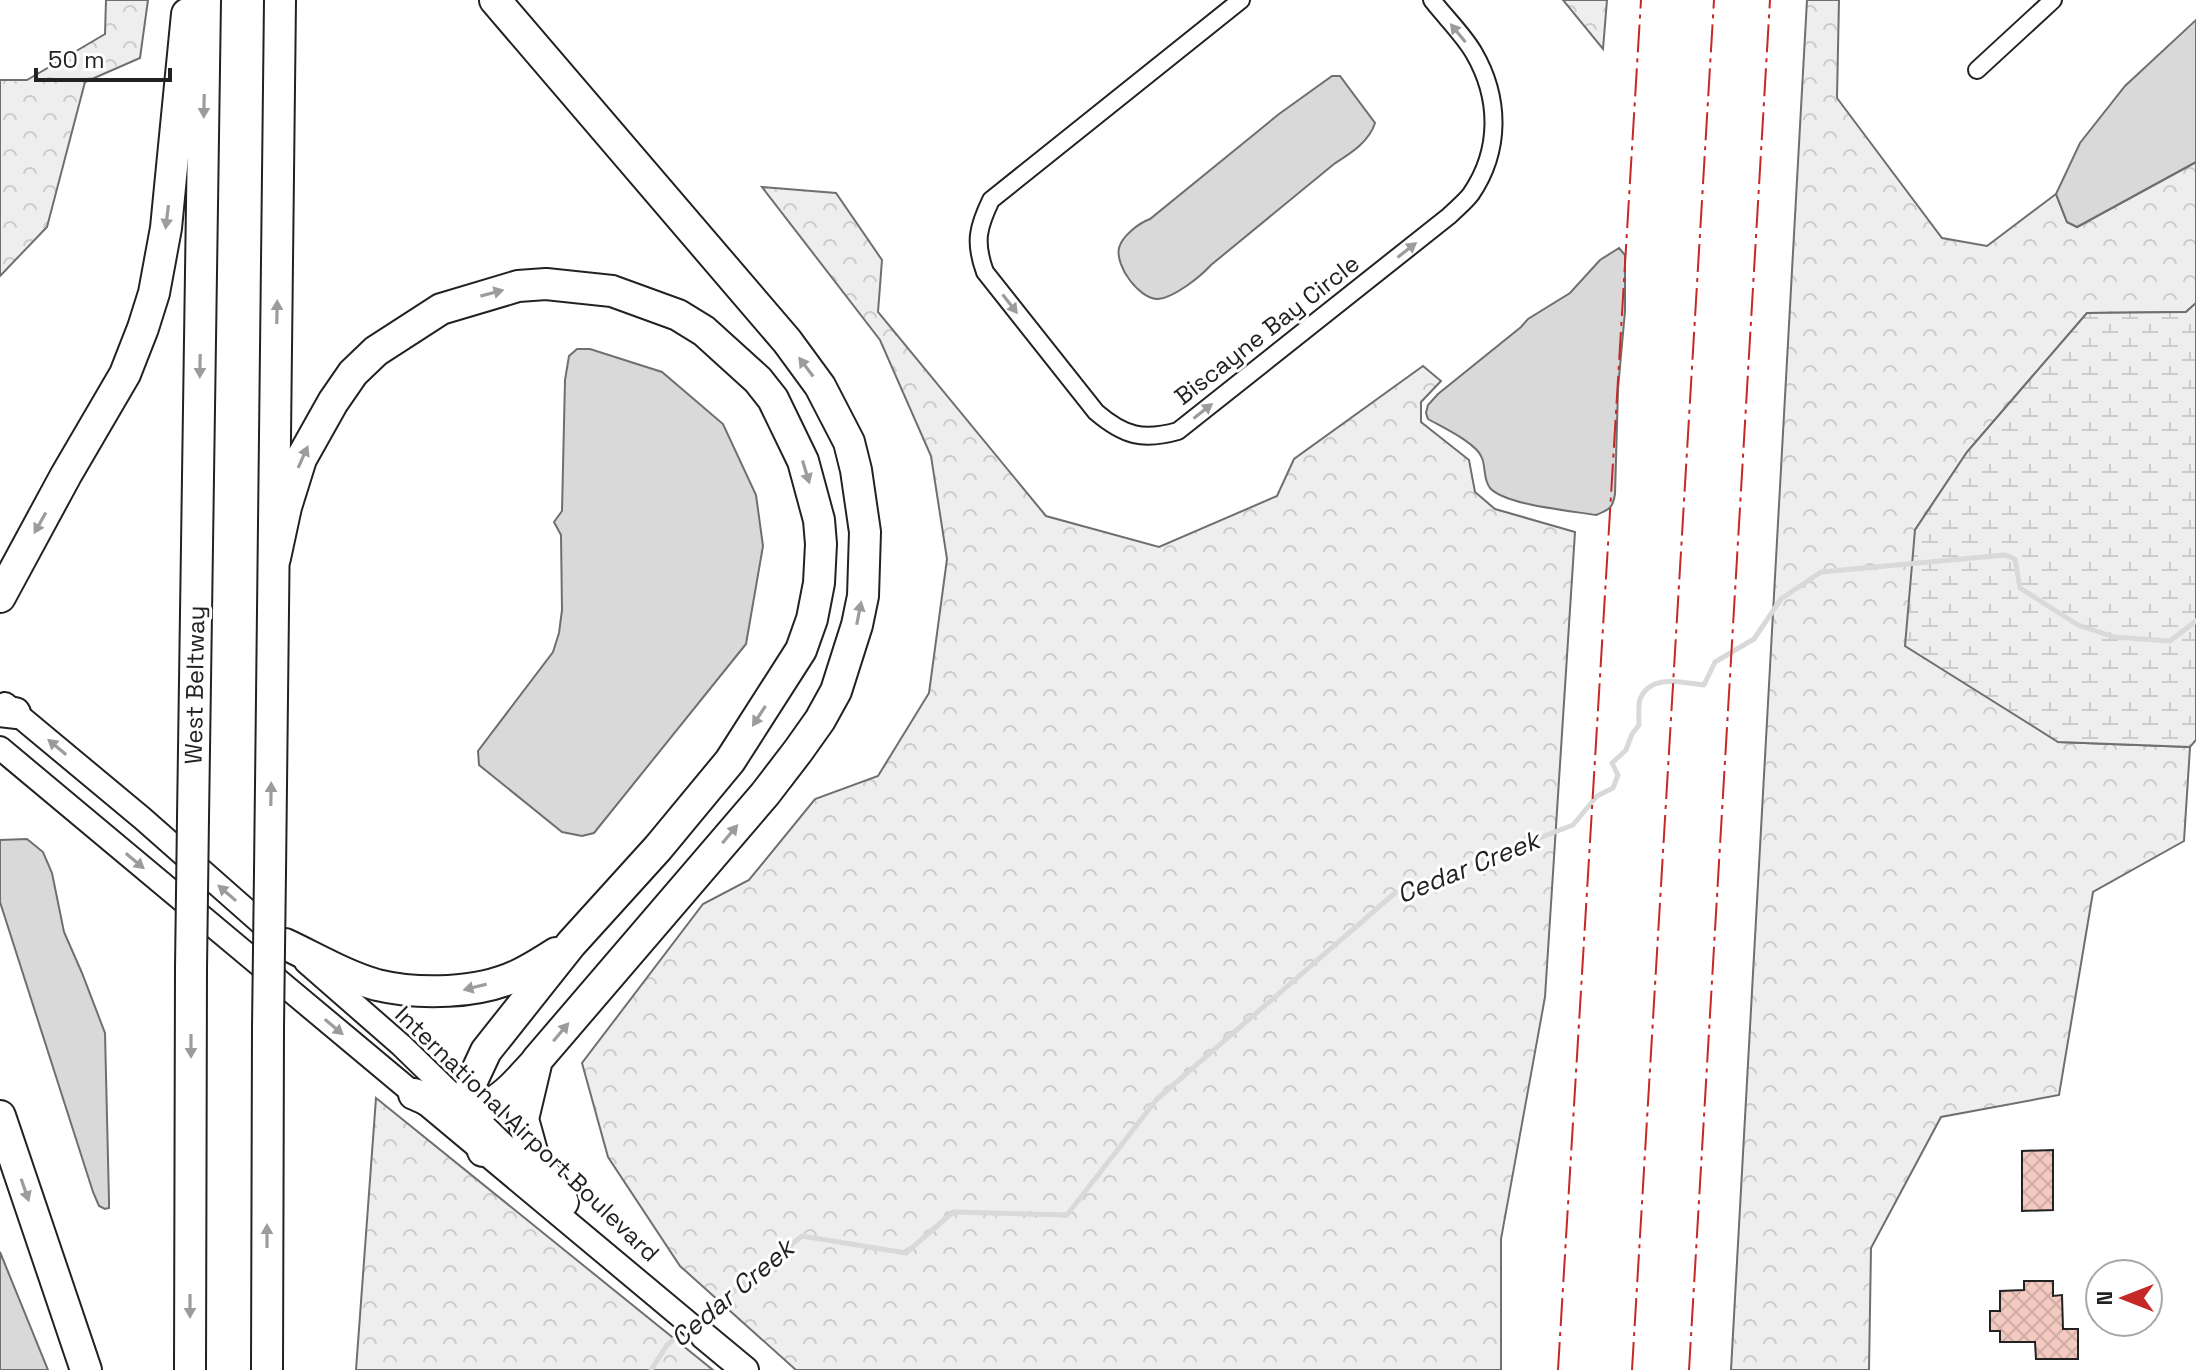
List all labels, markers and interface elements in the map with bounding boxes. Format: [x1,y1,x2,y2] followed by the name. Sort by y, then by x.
[1450,23,1467,43] one-way arrow
[36,32,170,82] scale bar
[48,44,105,75] text: 50 m
[197,94,210,119] one-way arrow
[160,205,173,230] one-way arrow
[1397,242,1417,258] one-way arrow
[1168,248,1366,412] street label: Biscayne Bay Circle
[480,286,504,299] one-way arrow
[1001,294,1018,314] one-way arrow
[271,299,283,324] one-way arrow
[193,354,206,379] one-way arrow
[798,356,814,378] one-way arrow
[1193,404,1213,420] one-way arrow
[296,445,310,468] one-way arrow
[801,461,813,485] one-way arrow
[33,512,47,534] one-way arrow
[853,601,866,626] one-way arrow
[178,605,211,765] street label: West Beltway
[753,705,767,727] one-way arrow
[46,739,67,756] one-way arrow
[265,781,277,806] one-way arrow
[1392,822,1547,911] water label: Cedar Creek
[721,825,738,845] one-way arrow
[124,852,145,869] one-way arrow
[217,885,237,902] one-way arrow
[462,981,487,994] one-way arrow
[389,999,666,1268] street label: International Airport Boulevard
[324,1018,344,1035] one-way arrow
[552,1023,569,1043] one-way arrow
[185,1034,197,1059] one-way arrow
[20,1178,32,1202] one-way arrow
[261,1223,274,1248] one-way arrow
[663,1229,803,1355] water label: Cedar Creek
[2084,1258,2164,1338] north arrow
[2090,1291,2118,1305] text: N
[184,1294,196,1319] one-way arrow

